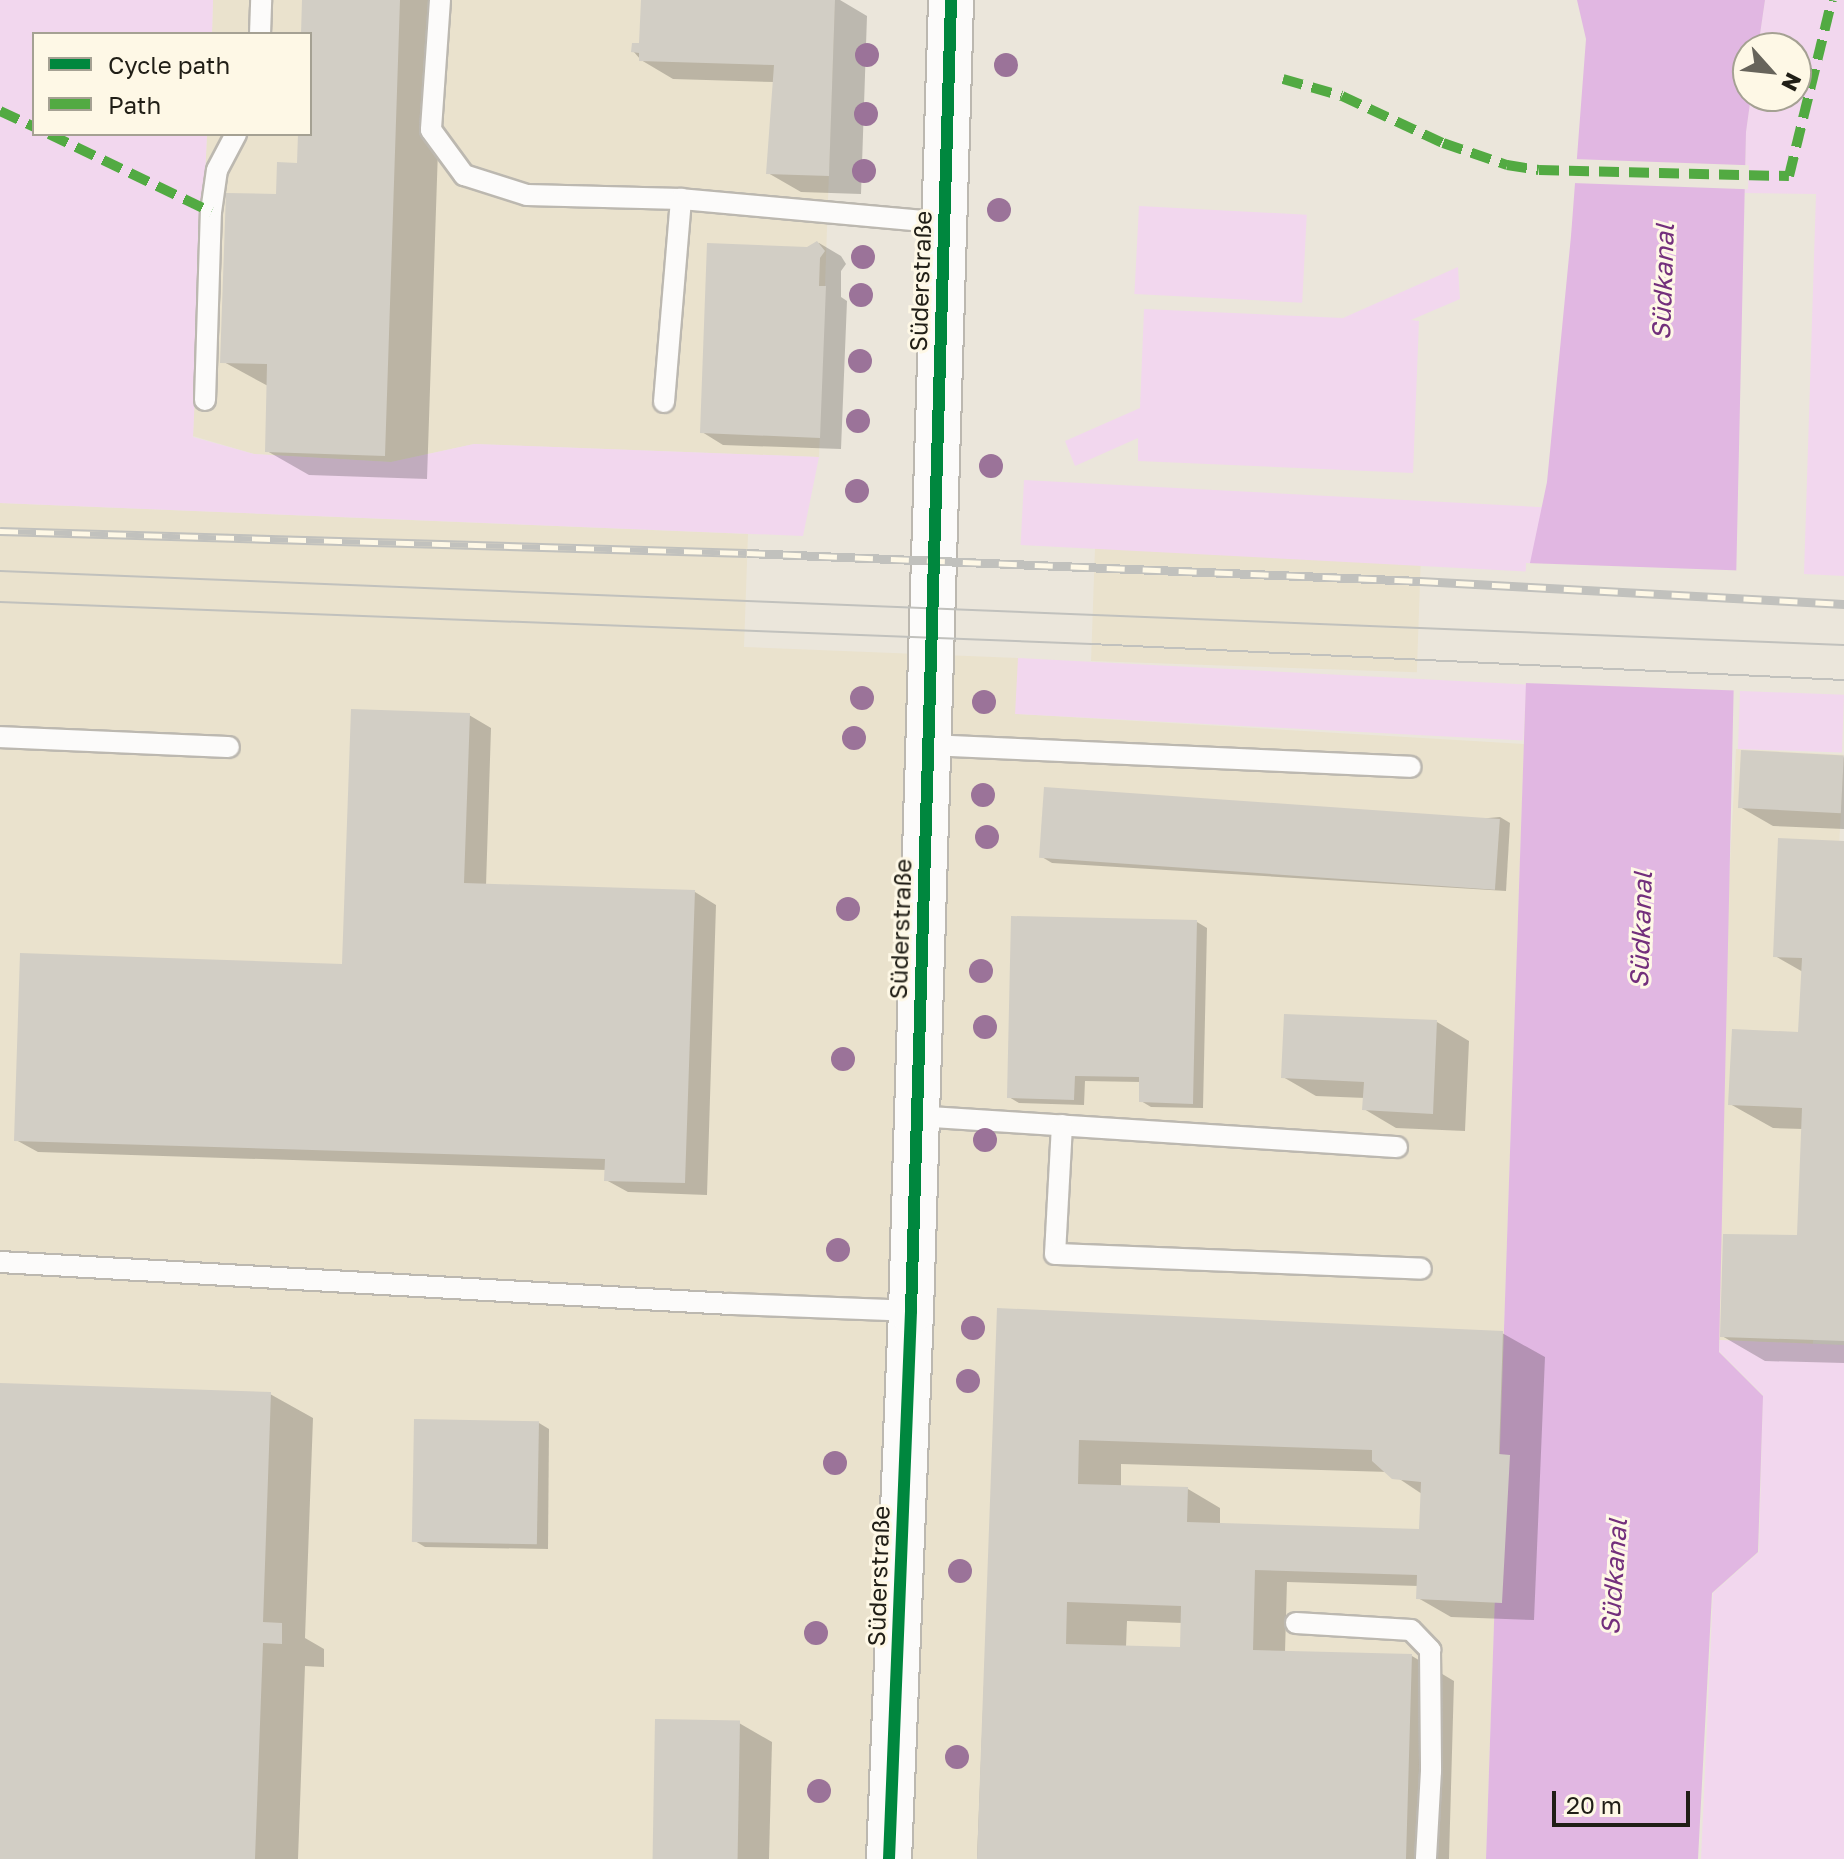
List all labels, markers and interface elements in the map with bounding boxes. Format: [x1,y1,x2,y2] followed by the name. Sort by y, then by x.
[32,32,312,136] legend
[1732,32,1812,112] north arrow
[108,50,230,79] text: Cycle path
[1776,69,1808,96] text: N
[108,90,161,119] text: Path
[903,210,937,352] street label: Süderstraße
[1645,223,1681,341] water label: Südkanal
[883,858,917,1000] street label: Süderstraße
[1623,871,1659,989] water label: Südkanal
[861,1505,895,1647] street label: Süderstraße
[1594,1518,1634,1636] water label: Südkanal
[1556,1775,1694,1825] scale bar
[1566,1790,1622,1819] text: 20 m

